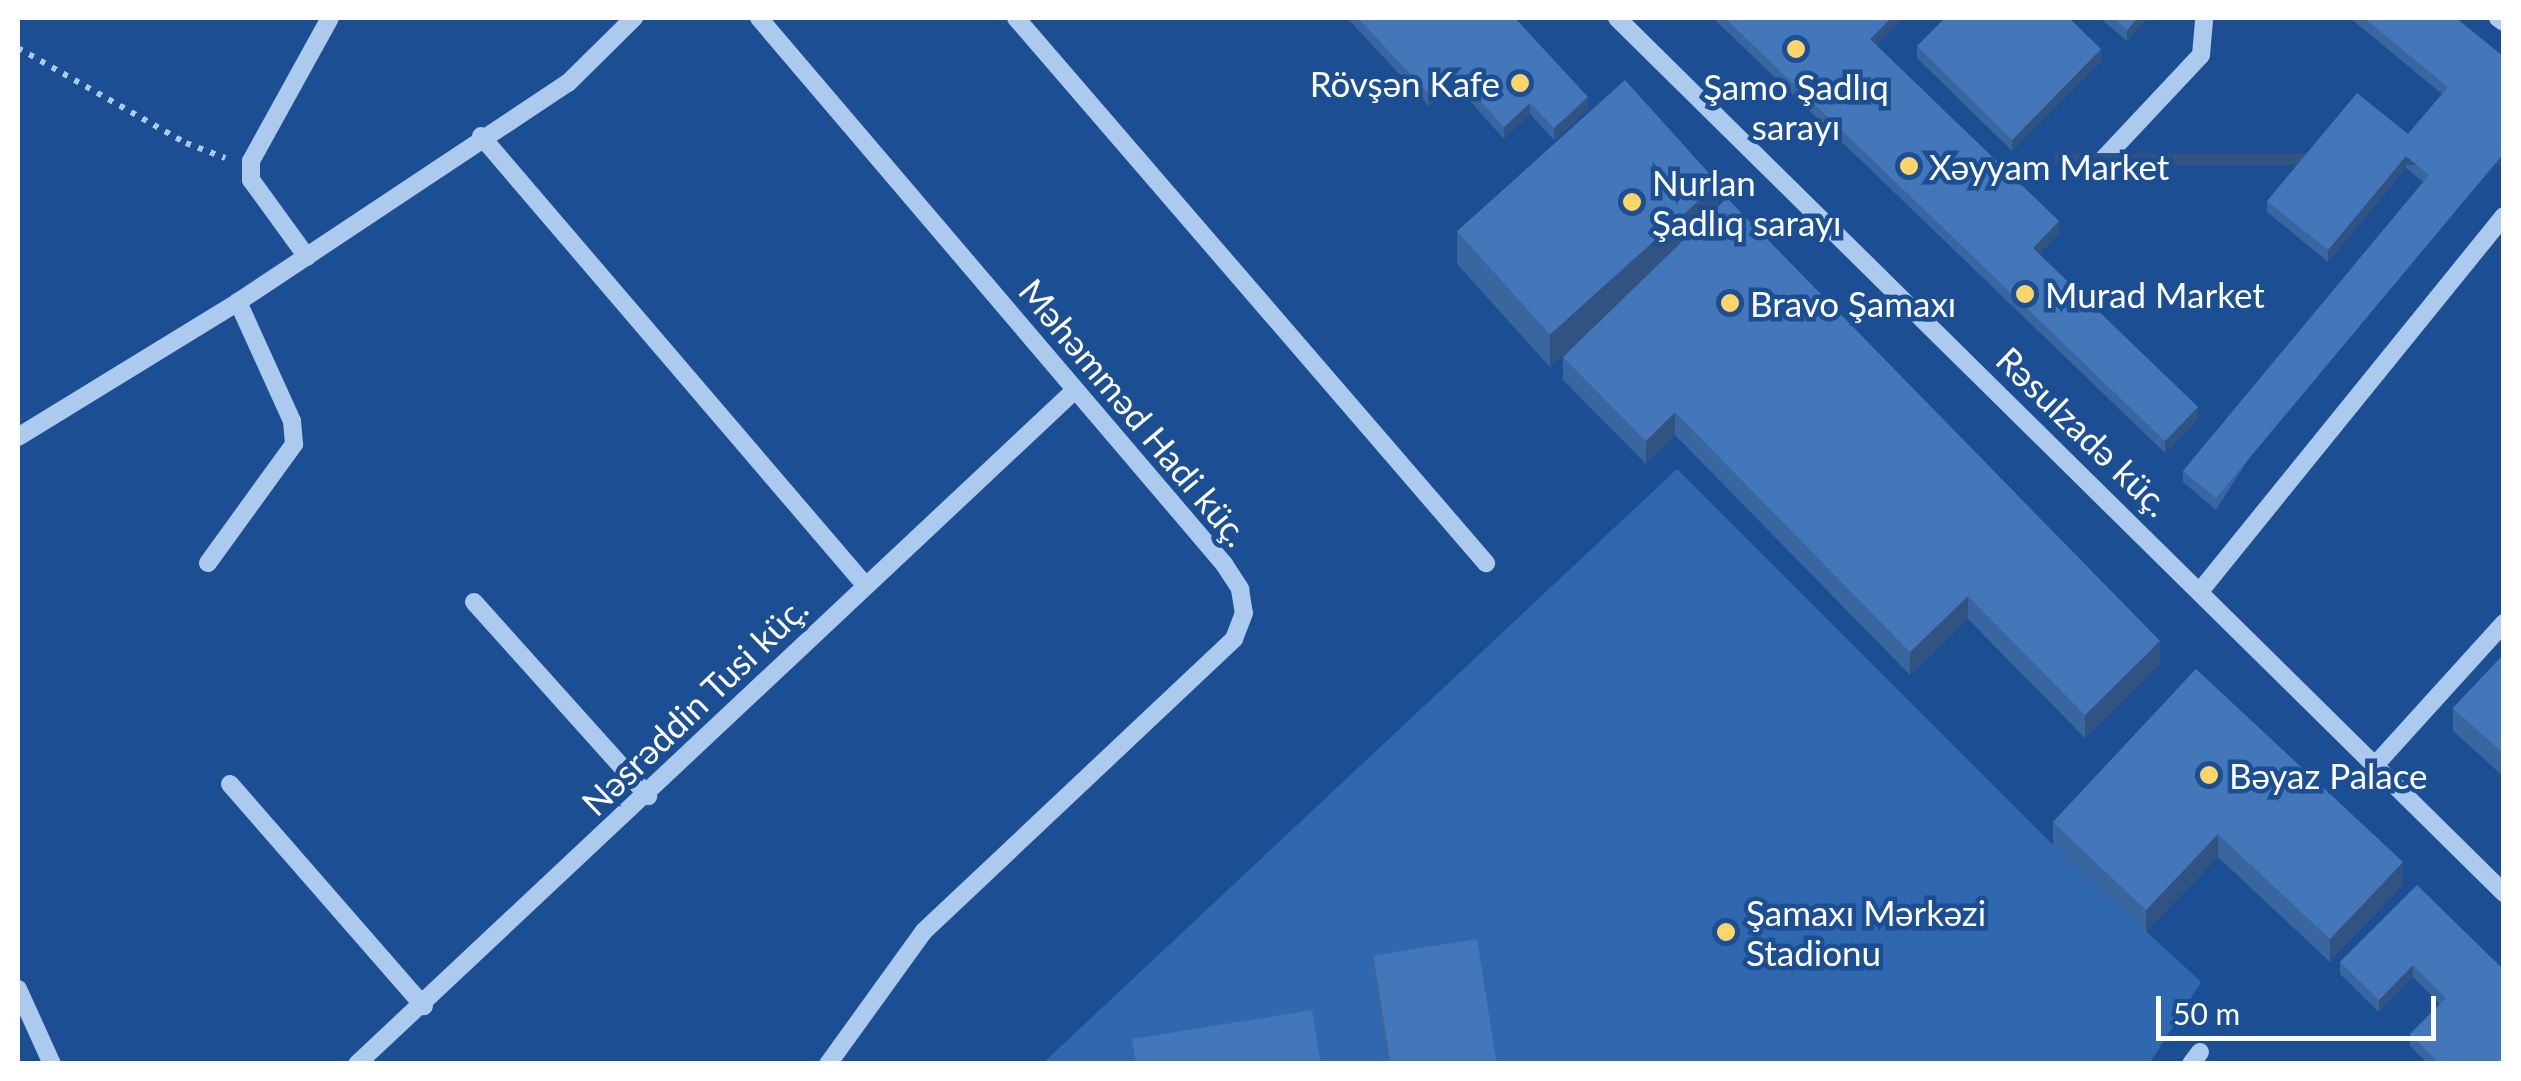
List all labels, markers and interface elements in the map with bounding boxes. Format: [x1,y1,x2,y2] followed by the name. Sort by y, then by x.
[1785,38,1807,60] marker: Şamo Şadlıq sarayı
[1310,62,1500,104] place label: Rövşən Kafe
[1703,65,1889,147] place label: Şamo Şadlıq sarayı
[1509,72,1531,94] marker: Rövşən Kafe
[1929,145,2169,187] place label: Xəyyam Market
[1898,155,1920,177] marker: Xəyyam Market
[1652,161,1841,243] place label: Nurlan Şadlıq sarayı
[1621,191,1643,213] marker: Nurlan Şadlıq sarayı
[1011,270,1259,554] street label: Məhəmməd Hadi küç.
[2045,273,2265,315] place label: Murad Market
[1750,282,1956,324] place label: Bravo Şamaxı
[2014,283,2036,305] marker: Murad Market
[1719,292,1741,314] marker: Bravo Şamaxı
[1988,338,2180,524] street label: Rəsulzadə küç.
[572,586,816,824] street label: Nəsrəddin Tusi küç.
[2229,754,2428,796] place label: Bəyaz Palace
[2198,764,2220,786] marker: Bəyaz Palace
[1746,891,1986,973] place label: Şamaxı Mərkəzi Stadionu
[1715,921,1737,943] marker: Şamaxı Mərkəzi Stadionu
[2161,976,2441,1038] scale bar
[2173,995,2240,1031] text: 50 m

